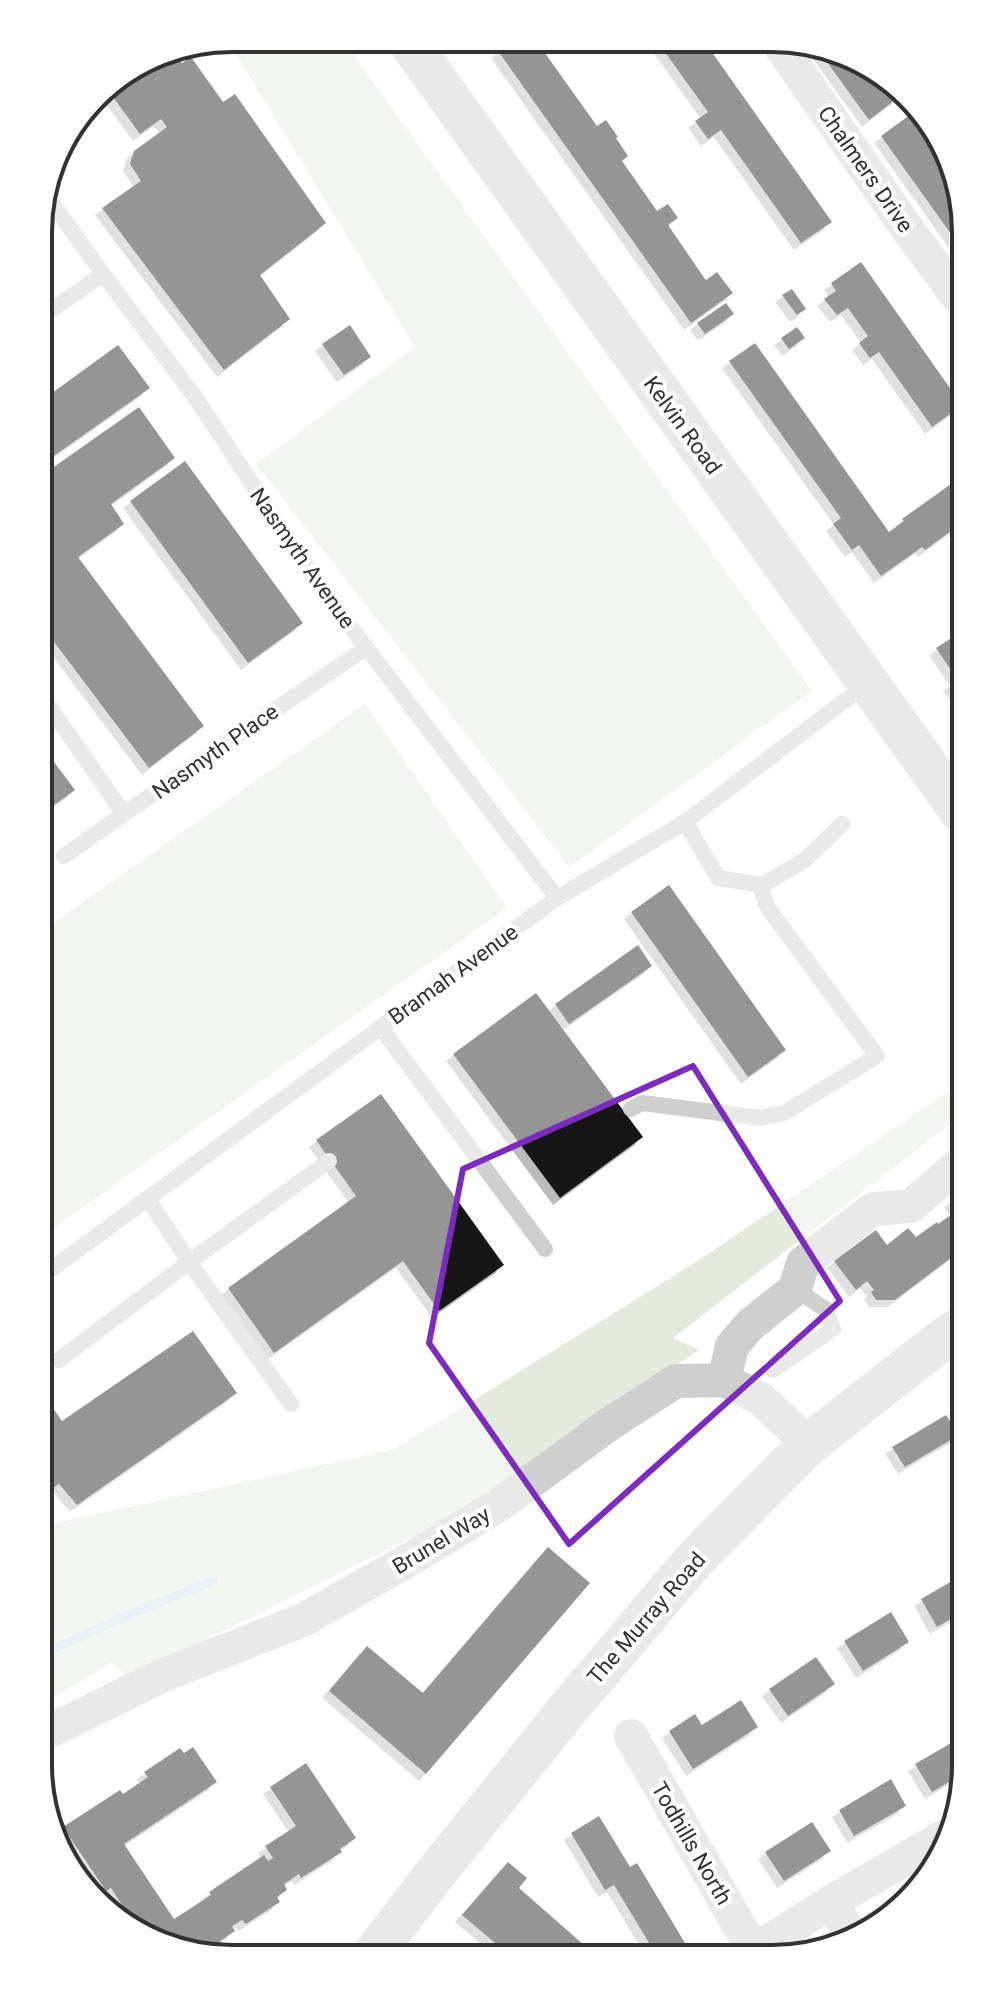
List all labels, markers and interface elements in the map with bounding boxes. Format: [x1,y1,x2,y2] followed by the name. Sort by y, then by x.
[813,101,918,237] street label: Chalmers Drive
[639,372,726,479] street label: Kelvin Road
[245,483,360,633] street label: Nasmyth Avenue
[148,699,283,804] street label: Nasmyth Place
[384,919,523,1030] street label: Bramah Avenue
[388,1501,495,1579] street label: Brunel Way
[582,1547,710,1689] street label: The Murray Road
[646,1777,737,1909] street label: Todhills North

